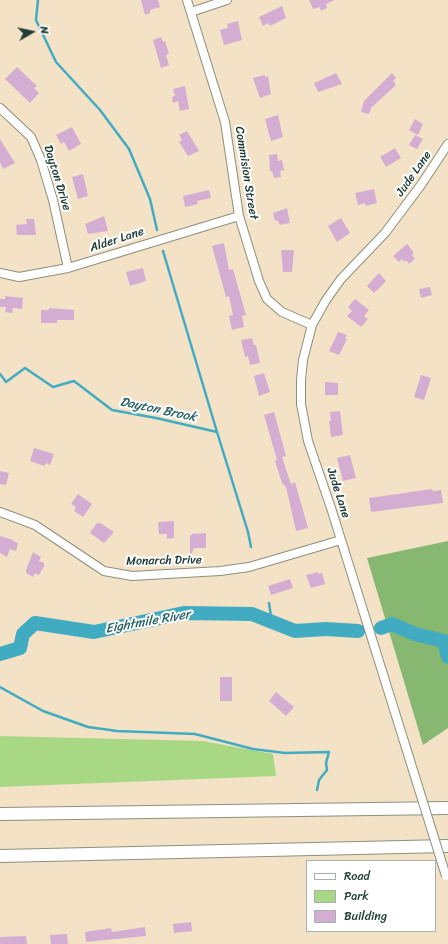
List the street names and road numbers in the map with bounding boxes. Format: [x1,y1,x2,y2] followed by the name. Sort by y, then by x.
[232,125,260,221] street label: Commision Street
[40,144,74,212] street label: Dayton Drive
[393,149,435,199] street label: Jude Lane
[88,224,146,256] street label: Alder Lane
[323,466,353,520] street label: Jude Lane
[126,553,202,569] street label: Monarch Drive

